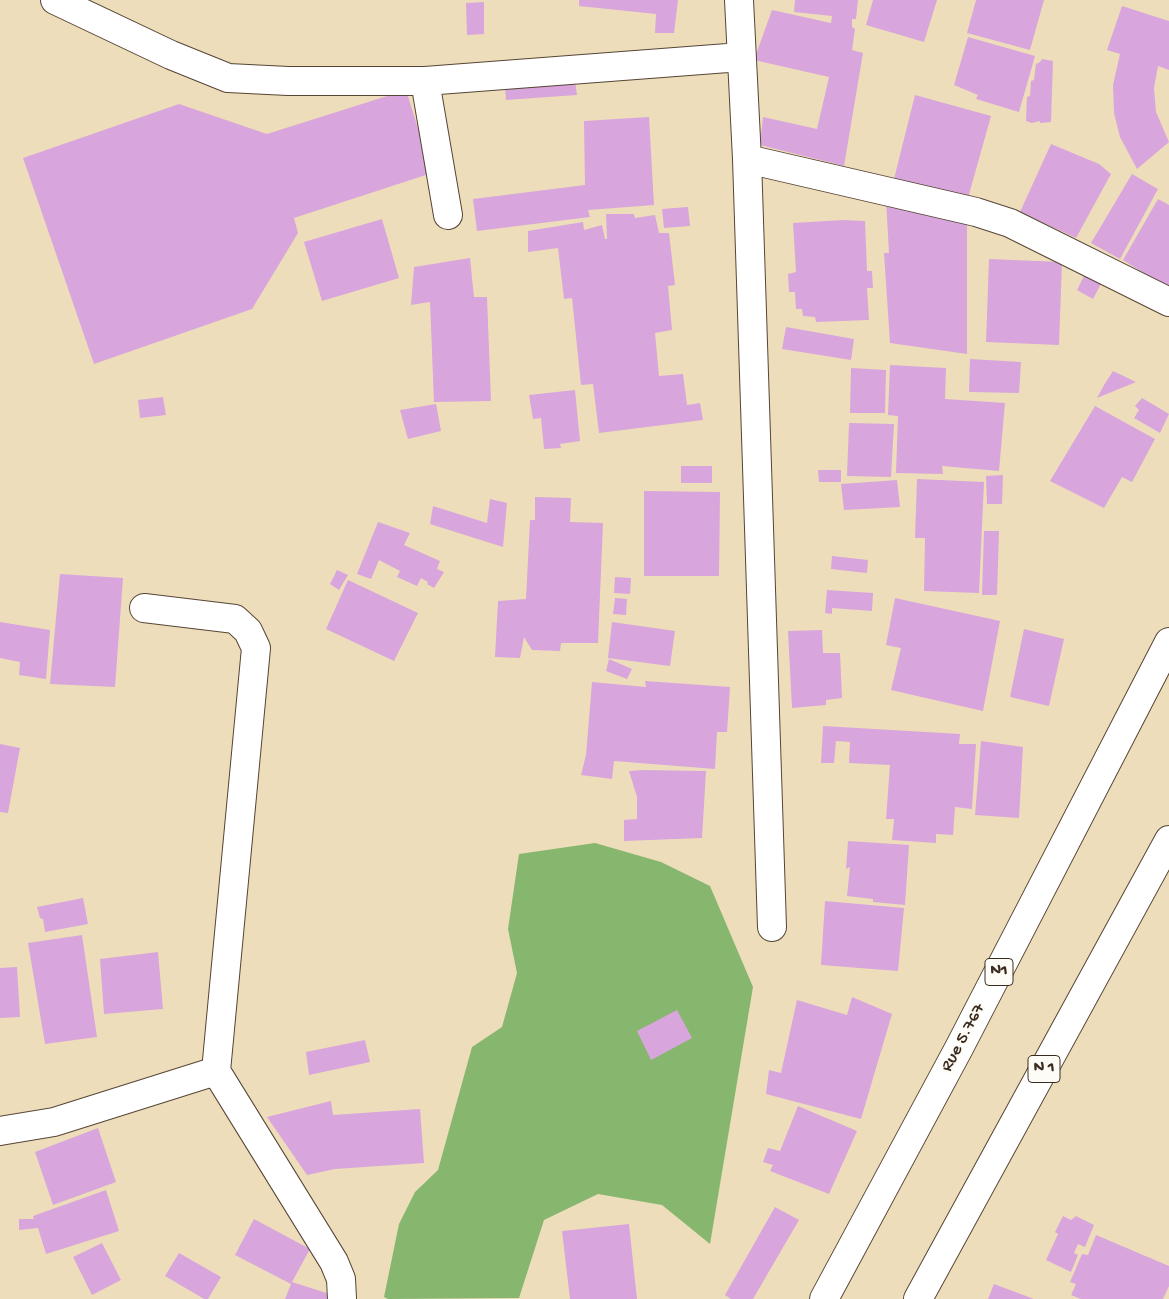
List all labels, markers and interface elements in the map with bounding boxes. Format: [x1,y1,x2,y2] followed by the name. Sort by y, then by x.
[985,959,1013,986] road number: N1
[937,1000,991,1076] street label: Rue 5.767
[1028,1056,1060,1082] road number: N 1

